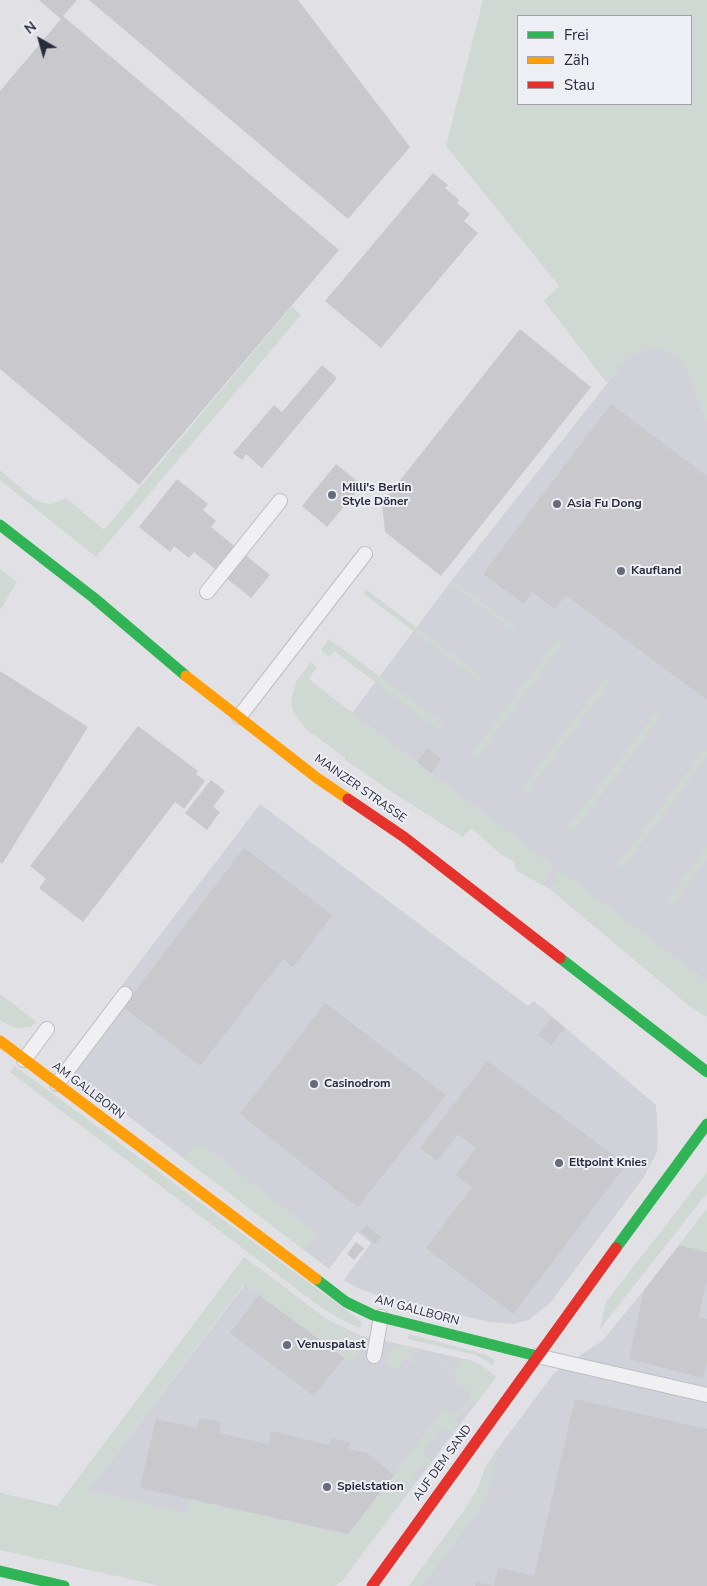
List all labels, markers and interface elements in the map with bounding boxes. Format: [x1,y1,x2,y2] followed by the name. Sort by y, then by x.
[15,15,65,65] north arrow
[517,15,692,105] legend
[20,17,40,39] text: N
[564,25,589,45] text: Frei
[564,50,589,70] text: Zäh
[564,75,595,95] text: Stau
[342,481,412,509] place label: Milli's Berlin Style Döner
[326,489,338,501] marker: Milli's Berlin Style Döner
[567,497,642,511] place label: Asia Fu Dong
[551,498,563,510] marker: Asia Fu Dong
[631,564,681,578] place label: Kaufland
[615,565,627,577] marker: Kaufland
[311,752,409,826] street label: MAINZER STRASSE
[49,1059,127,1123] street label: AM GALLBORN
[324,1077,391,1091] place label: Casinodrom
[308,1078,320,1090] marker: Casinodrom
[569,1156,647,1170] place label: Eltpoint Knies
[553,1157,565,1169] marker: Eltpoint Knies
[373,1293,461,1329] street label: AM GALLBORN
[297,1338,366,1352] place label: Venuspalast
[281,1339,293,1351] marker: Venuspalast
[411,1422,475,1504] street label: AUF DEM SAND
[337,1480,404,1494] place label: Spielstation
[321,1481,333,1493] marker: Spielstation

